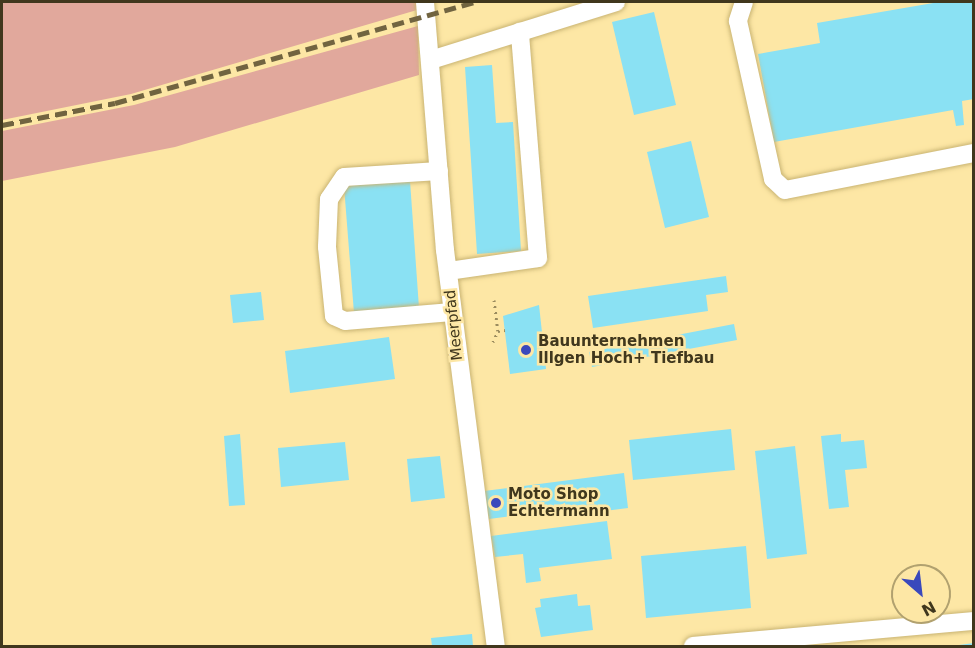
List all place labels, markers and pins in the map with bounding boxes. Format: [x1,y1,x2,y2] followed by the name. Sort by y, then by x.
[538,332,715,367] place label: Bauunternehmen Illgen Hoch+ Tiefbau
[519,343,533,357] marker: Bauunternehmen Illgen Hoch+ Tiefbau
[508,485,610,520] place label: Moto Shop Echtermann
[489,496,503,510] marker: Moto Shop Echtermann

